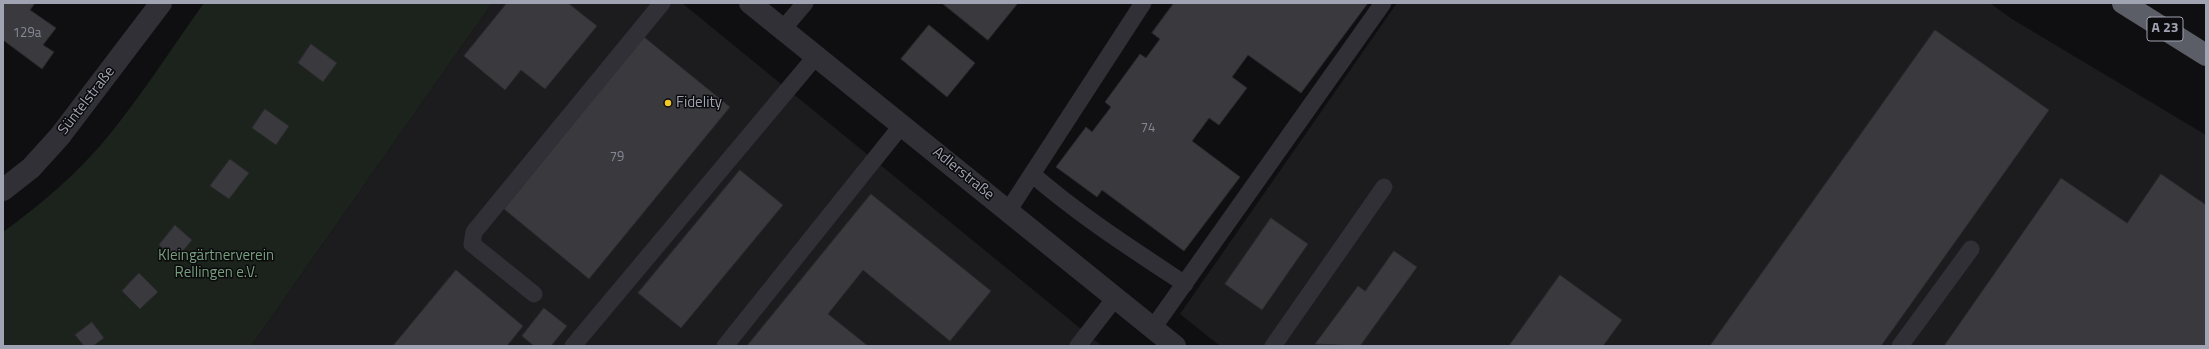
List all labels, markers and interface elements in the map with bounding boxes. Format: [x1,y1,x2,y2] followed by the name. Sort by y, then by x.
[2147,17,2183,41] road number: A 23
[13,26,41,42] house number: 129a
[55,63,119,139] street label: Süntelstraße
[676,94,722,112] place label: Fidelity
[663,98,673,108] marker: Fidelity
[1141,121,1155,137] house number: 74
[929,144,997,204] street label: Adlerstraße
[610,150,624,166] house number: 79
[158,247,274,282] park label: Kleingärtnerverein Rellingen e.V.

